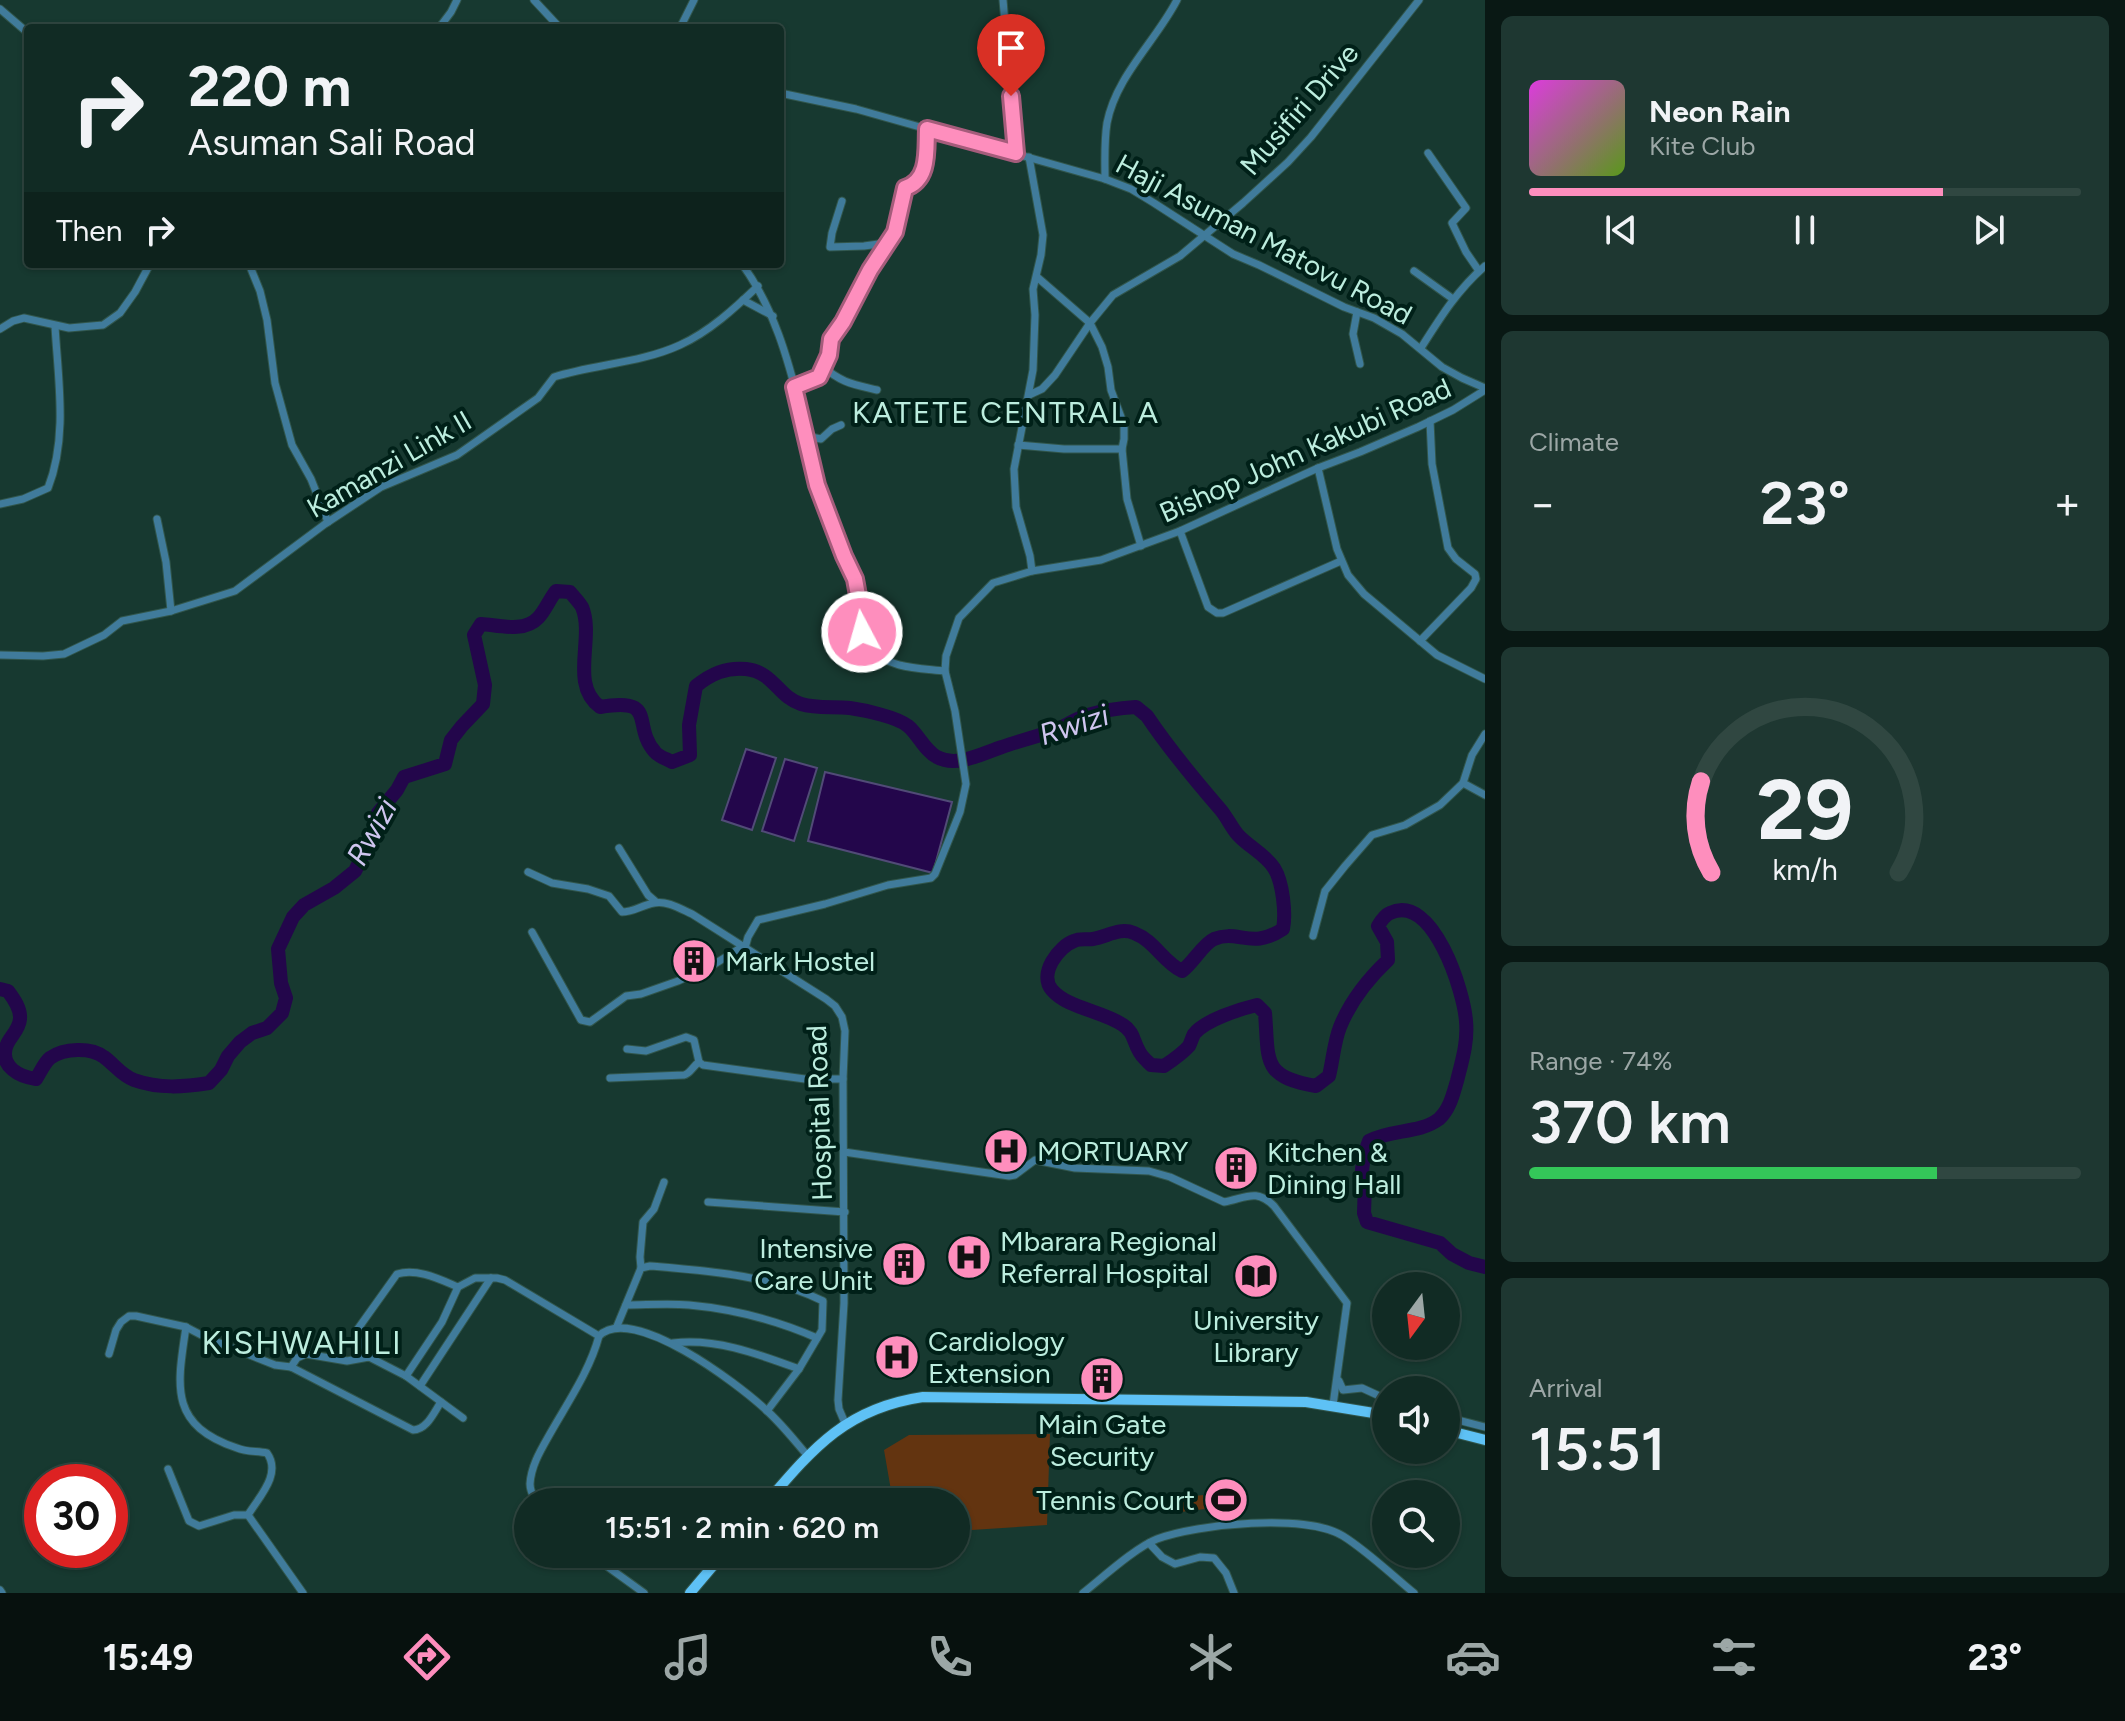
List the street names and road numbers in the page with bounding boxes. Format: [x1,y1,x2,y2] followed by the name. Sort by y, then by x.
[1233,36,1365,182] street label: Musifiri Drive
[1110,146,1418,332] street label: Haji Asuman Matovu Road
[1154,370,1456,530] street label: Bishop John Kakubi Road
[301,403,477,525] street label: Kamanzi Link II
[799,1025,839,1201] street label: Hospital Road

